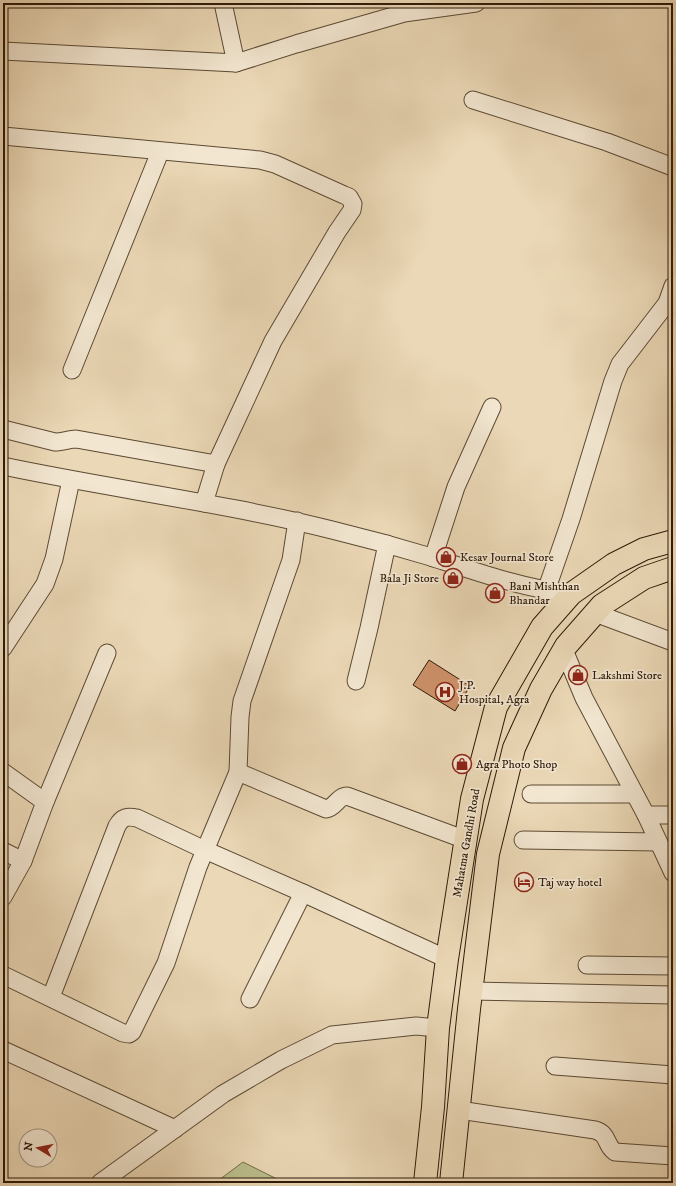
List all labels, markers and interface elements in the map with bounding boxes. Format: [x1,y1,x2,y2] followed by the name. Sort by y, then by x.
[435,546,457,568] shop icon: Kesav Journal Store
[460,550,554,565] place label: Kesav Journal Store
[442,567,464,589] shop icon: Bala Ji Store
[379,571,439,586] place label: Bala Ji Store
[509,579,580,608] place label: Bani Mishthan Bhandar
[484,582,506,604] shop icon: Bani Mishthan Bhandar
[567,664,589,686] shop icon: Lakshmi Store
[592,668,662,683] place label: Lakshmi Store
[458,678,530,707] place label: J.P. Hospital, Agra
[434,681,456,703] hospital icon: J.P. Hospital, Agra
[451,753,473,775] shop icon: Agra Photo Shop
[476,757,557,772] place label: Agra Photo Shop
[450,787,483,899] street label: Mahatma Gandhi Road
[513,871,535,893] hotel icon: Taj way hotel
[538,875,602,890] place label: Taj way hotel
[18,1128,58,1168] north arrow
[21,1141,37,1152] text: N

